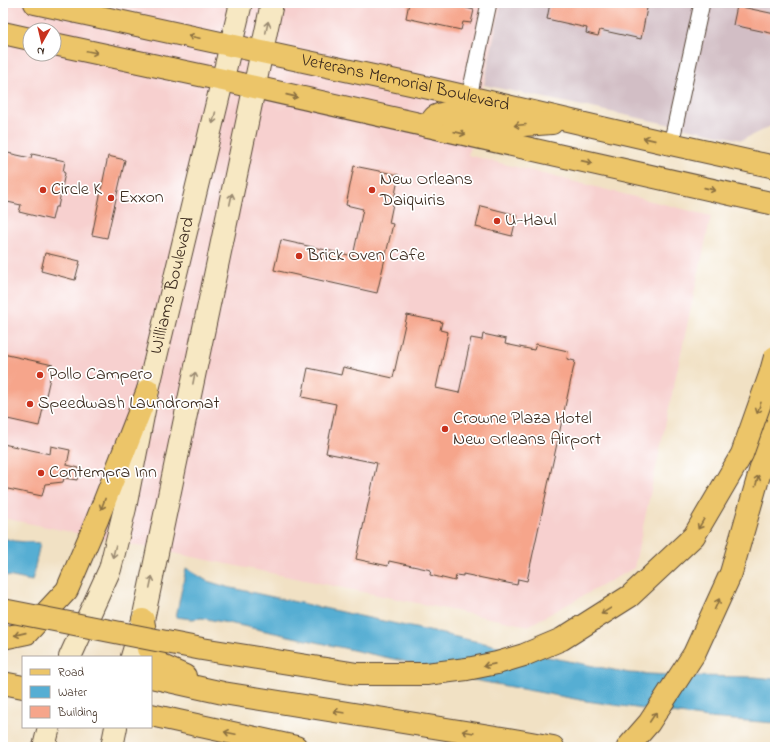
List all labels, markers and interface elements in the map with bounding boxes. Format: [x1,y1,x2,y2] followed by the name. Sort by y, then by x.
[263,21,271,34] one-way arrow
[22,22,62,62] north arrow
[187,32,200,40] one-way arrow
[36,42,46,59] text: N
[85,48,98,56] one-way arrow
[298,48,512,119] street label: Veterans Memorial Boulevard
[285,92,298,100] one-way arrow
[209,111,217,124] one-way arrow
[514,122,527,129] one-way arrow
[453,130,466,138] one-way arrow
[643,134,656,142] one-way arrow
[580,158,593,166] one-way arrow
[379,167,473,214] place label: New Orleans Daiquiris
[51,177,102,203] place label: Circle K
[38,185,48,195] marker: Circle K
[119,185,164,211] place label: Exxon
[367,185,377,195] marker: New Orleans Daiquiris
[704,186,717,194] one-way arrow
[106,193,116,203] marker: Exxon
[227,193,235,206] one-way arrow
[505,208,557,234] place label: U-Haul
[144,215,202,357] street label: Williams Boulevard
[492,216,502,226] marker: U-Haul
[306,243,426,269] place label: Brick Oven Cafe
[294,251,304,261] marker: Brick Oven Cafe
[48,362,152,388] place label: Pollo Campero
[35,370,45,380] marker: Pollo Campero
[190,372,198,385] one-way arrow
[38,391,220,417] place label: Speedwash Laundromat
[25,399,35,409] marker: Speedwash Laundromat
[754,401,762,413] one-way arrow
[453,406,601,453] place label: Crowne Plaza Hotel New Orleans Airport
[440,424,450,434] marker: Crowne Plaza Hotel New Orleans Airport
[49,460,157,486] place label: Contempra Inn
[36,468,46,478] marker: Contempra Inn
[754,475,761,488] one-way arrow
[98,498,106,510] one-way arrow
[697,518,705,530] one-way arrow
[110,545,118,558] one-way arrow
[147,575,155,588] one-way arrow
[714,599,721,611] one-way arrow
[601,607,612,615] one-way arrow
[14,631,27,638] one-way arrow
[22,656,152,728] legend
[483,661,496,669] one-way arrow
[58,664,84,682] text: Road
[58,684,87,702] text: Water
[57,704,97,723] text: Building
[333,708,346,716] one-way arrow
[649,712,657,723] one-way arrow
[224,728,237,736] one-way arrow
[462,728,475,736] one-way arrow

